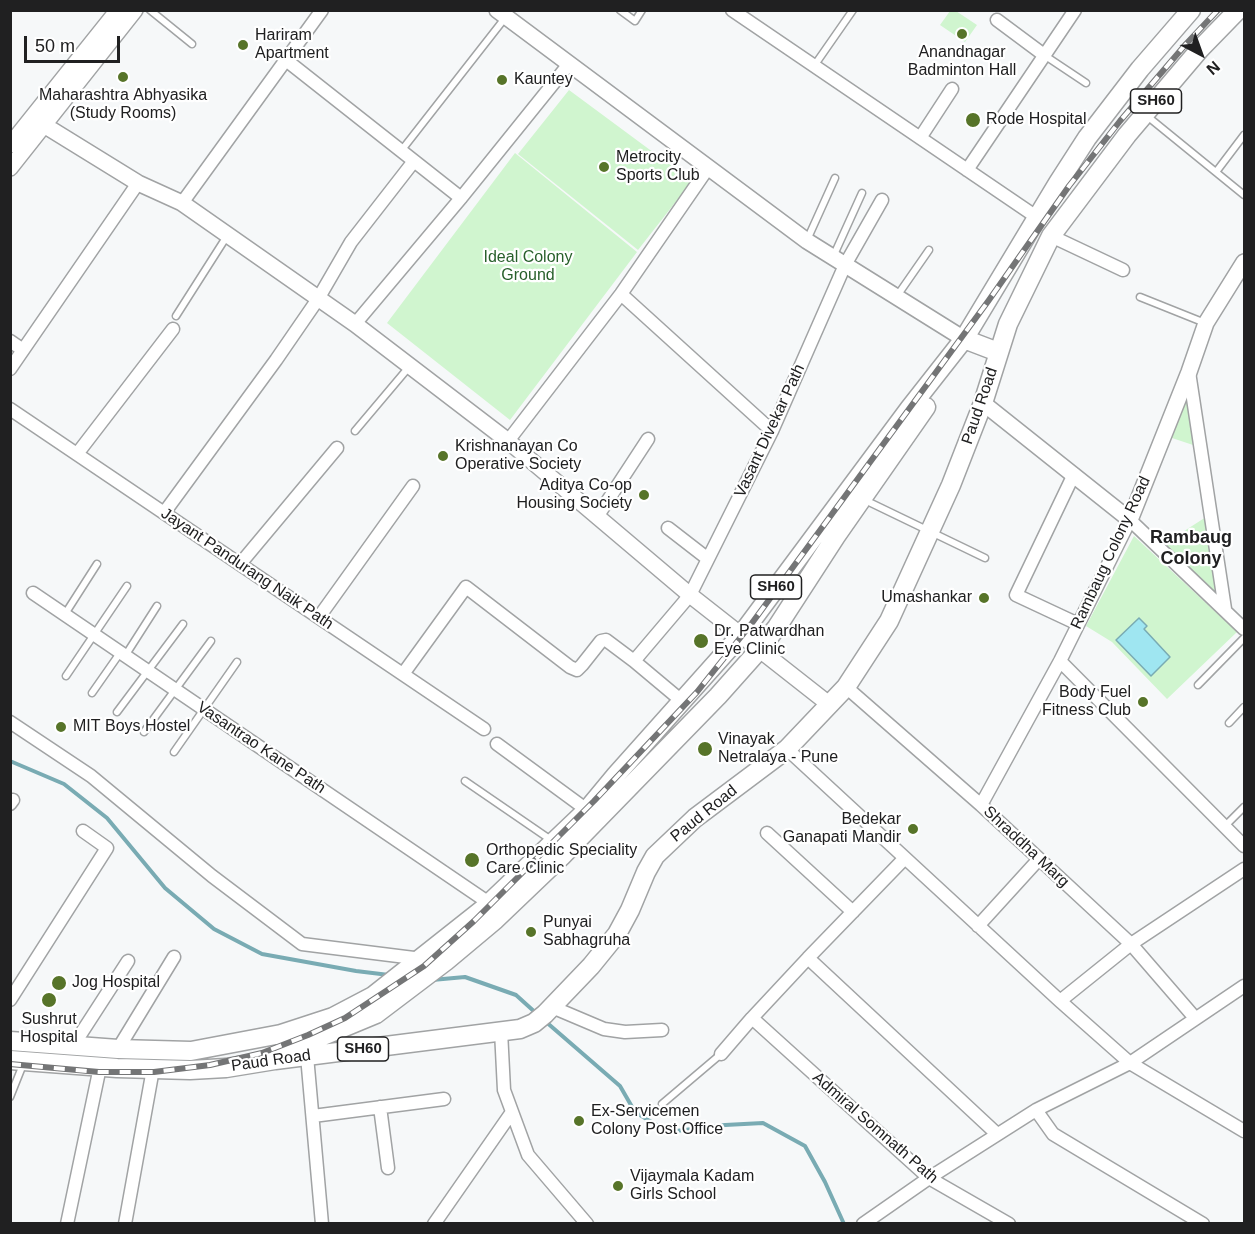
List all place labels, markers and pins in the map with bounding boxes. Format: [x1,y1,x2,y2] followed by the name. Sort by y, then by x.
[255,26,329,64] place label: Hariram Apartment
[955,27,969,41] marker: Anandnagar Badminton Hall
[236,38,250,52] marker: Hariram Apartment
[908,43,1016,81] place label: Anandnagar Badminton Hall
[116,70,130,84] marker: Maharashtra Abhyasika (Study Rooms)
[514,70,573,90] place label: Kauntey
[495,73,509,87] marker: Kauntey
[39,86,207,124] place label: Maharashtra Abhyasika (Study Rooms)
[986,110,1086,130] place label: Rode Hospital
[964,111,982,129] marker: Rode Hospital
[616,148,700,186] place label: Metrocity Sports Club
[597,160,611,174] marker: Metrocity Sports Club
[455,437,581,475] place label: Krishnanayan Co Operative Society
[436,449,450,463] marker: Krishnanayan Co Operative Society
[516,476,632,514] place label: Aditya Co-op Housing Society
[637,488,651,502] marker: Aditya Co-op Housing Society
[881,588,972,608] place label: Umashankar
[977,591,991,605] marker: Umashankar
[714,622,824,660] place label: Dr. Patwardhan Eye Clinic
[692,632,710,650] marker: Dr. Patwardhan Eye Clinic
[1042,683,1131,721] place label: Body Fuel Fitness Club
[1136,695,1150,709] marker: Body Fuel Fitness Club
[73,717,190,737] place label: MIT Boys Hostel
[54,720,68,734] marker: MIT Boys Hostel
[718,730,838,768] place label: Vinayak Netralaya - Pune
[696,740,714,758] marker: Vinayak Netralaya - Pune
[783,810,901,848] place label: Bedekar Ganapati Mandir
[906,822,920,836] marker: Bedekar Ganapati Mandir
[486,841,637,879] place label: Orthopedic Speciality Care Clinic
[463,851,481,869] marker: Orthopedic Speciality Care Clinic
[543,913,630,951] place label: Punyai Sabhagruha
[524,925,538,939] marker: Punyai Sabhagruha
[72,973,160,993] place label: Jog Hospital
[50,974,68,992] marker: Jog Hospital
[40,991,58,1009] marker: Sushrut Hospital
[20,1010,78,1048] place label: Sushrut Hospital
[591,1102,723,1140] place label: Ex-Servicemen Colony Post Office
[572,1114,586,1128] marker: Ex-Servicemen Colony Post Office
[630,1167,754,1205] place label: Vijaymala Kadam Girls School
[611,1179,625,1193] marker: Vijaymala Kadam Girls School

